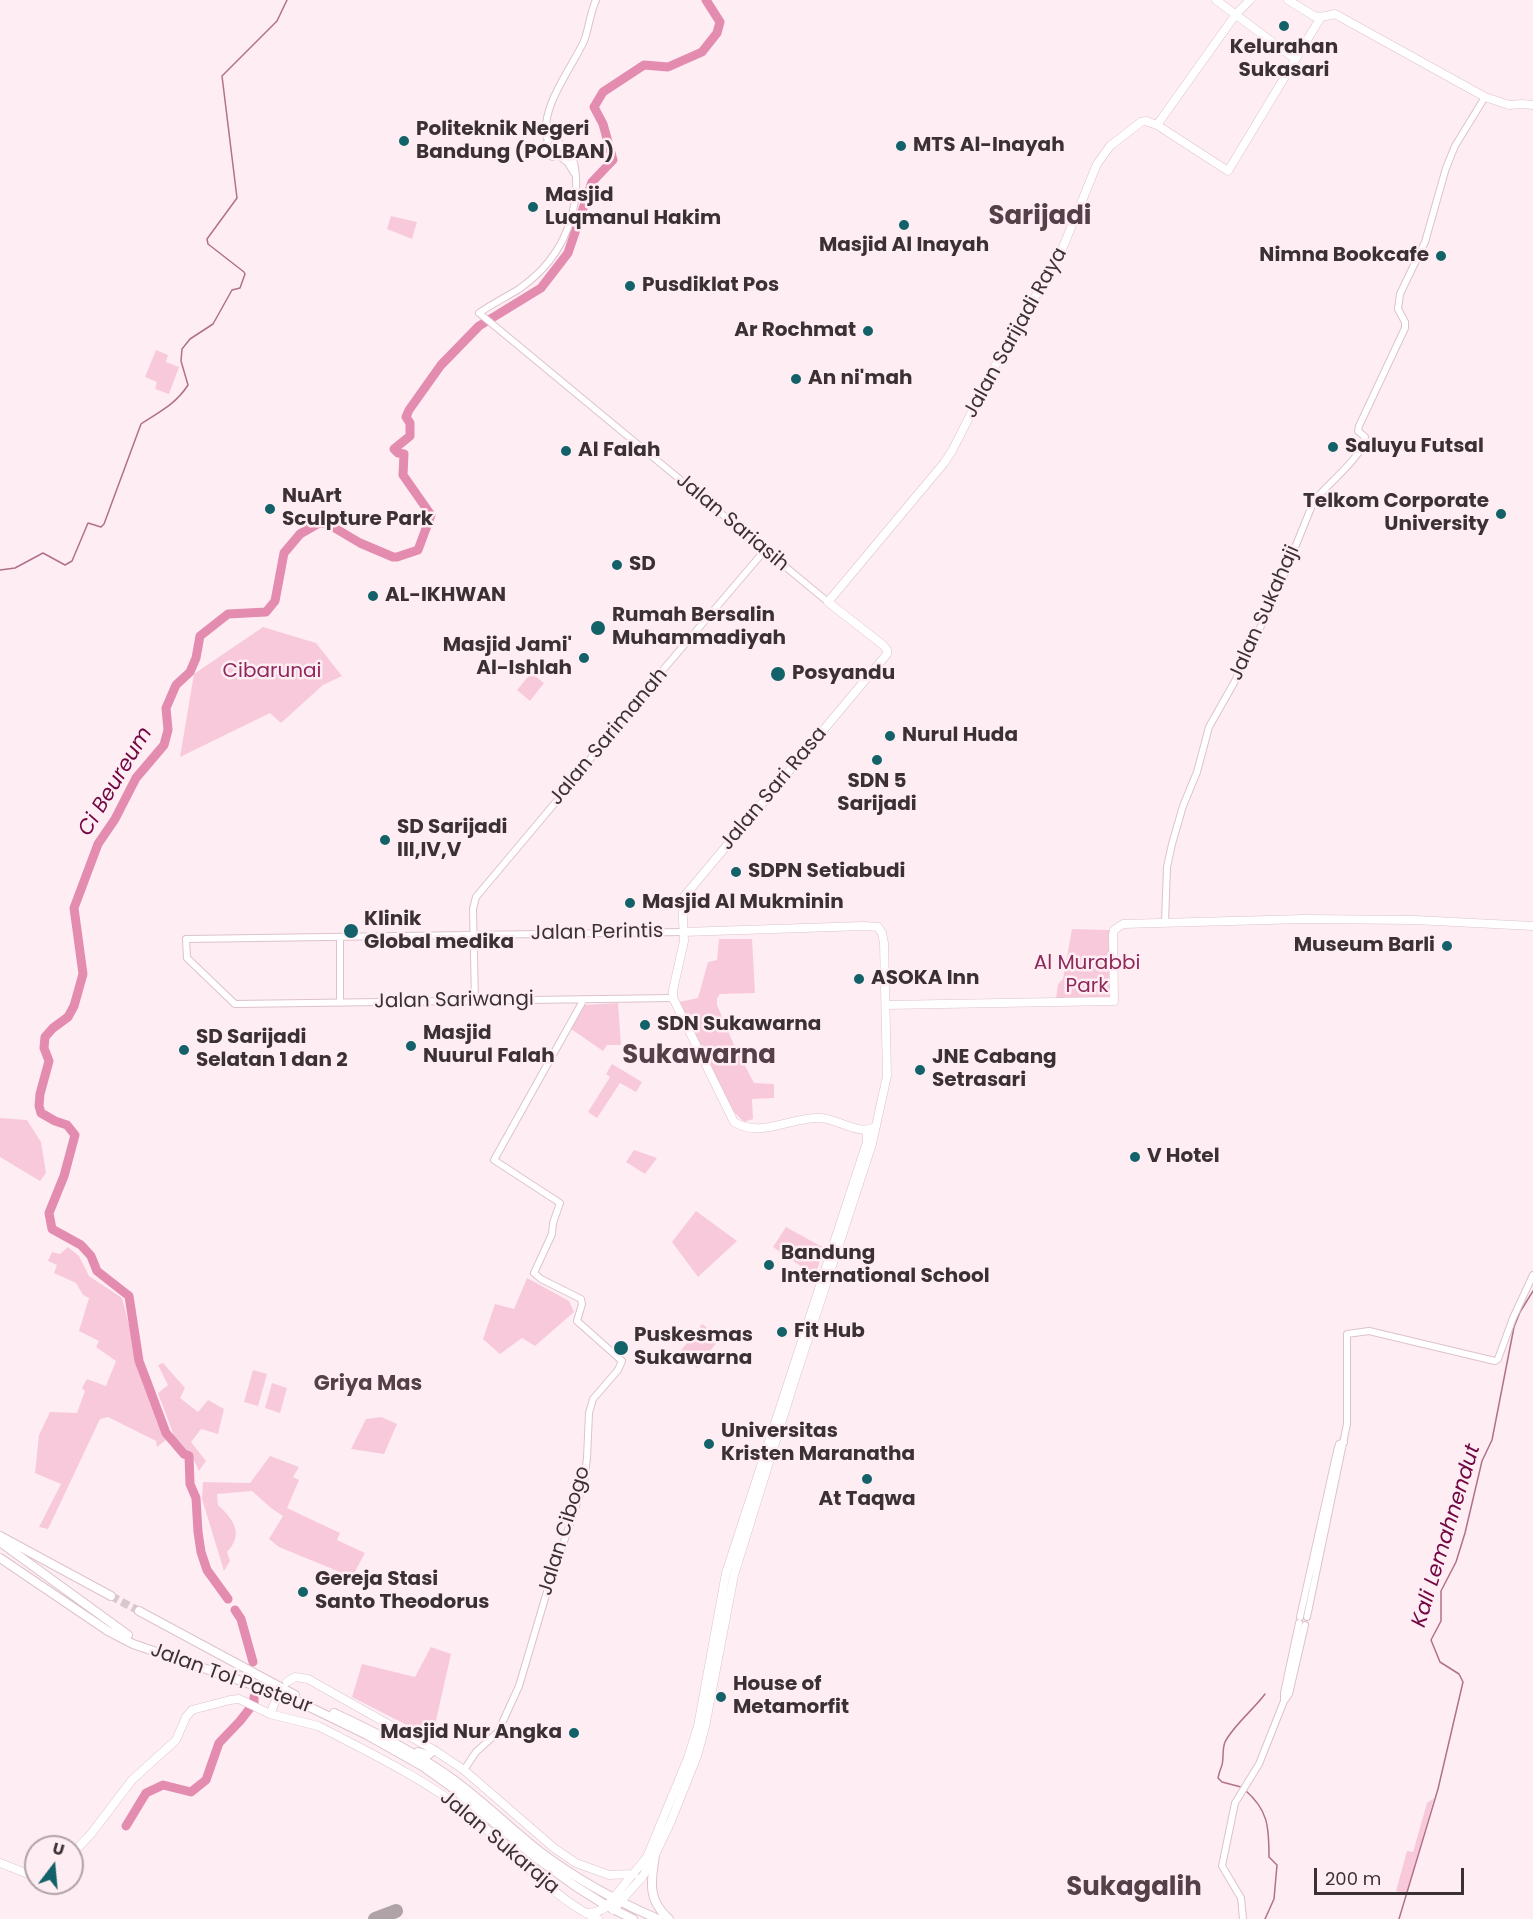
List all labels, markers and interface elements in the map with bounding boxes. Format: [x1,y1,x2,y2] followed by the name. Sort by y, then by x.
[1277,19,1291,33] marker: Kelurahan Sukasari
[1230,36,1338,83] place label: Kelurahan Sukasari
[416,118,614,165] place label: Politeknik Negeri Bandung (POLBAN)
[397,134,411,148] marker: Politeknik Negeri Bandung (POLBAN)
[913,134,1065,158] place label: MTS Al-Inayah
[894,139,908,153] marker: MTS Al-Inayah
[545,184,721,231] place label: Masjid Luqmanul Hakim
[526,200,540,214] marker: Masjid Luqmanul Hakim
[988,201,1092,233] district label: Sarijadi
[897,218,911,232] marker: Masjid Al Inayah
[819,234,989,258] place label: Masjid Al Inayah
[959,244,1073,422] street label: Jalan Sarijadi Raya
[1259,244,1429,268] place label: Nimna Bookcafe
[1434,249,1448,263] marker: Nimna Bookcafe
[642,274,779,298] place label: Pusdiklat Pos
[623,279,637,293] marker: Pusdiklat Pos
[734,319,856,343] place label: Ar Rochmat
[861,324,875,338] marker: Ar Rochmat
[808,367,912,391] place label: An ni'mah
[789,372,803,386] marker: An ni'mah
[1345,435,1484,459] place label: Saluyu Futsal
[578,439,660,463] place label: Al Falah
[1326,440,1340,454] marker: Saluyu Futsal
[559,444,573,458] marker: Al Falah
[671,469,793,577] street label: Jalan Sariasih
[282,485,433,532] place label: NuArt Sculpture Park
[1303,490,1489,537] place label: Telkom Corporate University
[263,502,277,516] marker: NuArt Sculpture Park
[1494,507,1508,521] marker: Telkom Corporate University
[1224,542,1306,684] street label: Jalan Sukahaji
[629,553,656,577] place label: SD
[610,558,624,572] marker: SD
[385,584,506,608] place label: AL-IKHWAN
[366,589,380,603] marker: AL-IKHWAN
[612,604,786,651] place label: Rumah Bersalin Muhammadiyah
[589,619,607,637] marker: Rumah Bersalin Muhammadiyah
[443,634,572,681] place label: Masjid Jami' Al-Ishlah
[577,651,591,665] marker: Masjid Jami' Al-Ishlah
[223,660,321,684] park label: Cibarunai
[792,662,895,686] place label: Posyandu
[545,664,673,810] street label: Jalan Sarimanah
[769,665,787,683] marker: Posyandu
[74,723,158,841] water label: Ci Beureum
[716,723,832,855] street label: Jalan Sari Rasa
[902,724,1018,748] place label: Nurul Huda
[883,729,897,743] marker: Nurul Huda
[870,753,884,767] marker: SDN 5 Sarijadi
[837,770,917,817] place label: SDN 5 Sarijadi
[397,816,507,863] place label: SD Sarijadi III,IV,V
[378,833,392,847] marker: SD Sarijadi III,IV,V
[748,860,905,884] place label: SDPN Setiabudi
[729,865,743,879] marker: SDPN Setiabudi
[642,891,844,915] place label: Masjid Al Mukminin
[623,896,637,910] marker: Masjid Al Mukminin
[364,908,514,955] place label: Klinik Global medika
[531,920,663,946] street label: Jalan Perintis
[342,922,360,940] marker: Klinik Global medika
[1294,934,1435,958] place label: Museum Barli
[1440,939,1454,953] marker: Museum Barli
[1034,952,1140,999] park label: Al Murabbi Park
[871,967,980,991] place label: ASOKA Inn
[852,972,866,986] marker: ASOKA Inn
[374,988,534,1014] street label: Jalan Sariwangi
[657,1013,821,1037] place label: SDN Sukawarna
[638,1018,652,1032] marker: SDN Sukawarna
[423,1022,555,1069] place label: Masjid Nuurul Falah
[196,1026,348,1073] place label: SD Sarijadi Selatan 1 dan 2
[404,1039,418,1053] marker: Masjid Nuurul Falah
[622,1040,776,1072] district label: Sukawarna
[177,1043,191,1057] marker: SD Sarijadi Selatan 1 dan 2
[932,1046,1057,1093] place label: JNE Cabang Setrasari
[913,1063,927,1077] marker: JNE Cabang Setrasari
[1147,1145,1220,1169] place label: V Hotel
[1128,1150,1142,1164] marker: V Hotel
[781,1242,990,1289] place label: Bandung International School
[762,1258,776,1272] marker: Bandung International School
[794,1320,865,1344] place label: Fit Hub
[634,1324,753,1371] place label: Puskesmas Sukawarna
[775,1325,789,1339] marker: Fit Hub
[612,1339,630,1357] marker: Puskesmas Sukawarna
[314,1372,422,1398] district label: Griya Mas
[721,1420,915,1467] place label: Universitas Kristen Maranatha
[702,1437,716,1451] marker: Universitas Kristen Maranatha
[1407,1442,1487,1630] water label: Kali Lemahnendut
[534,1464,596,1598] street label: Jalan Cibogo
[860,1472,874,1486] marker: At Taqwa
[819,1488,915,1512] place label: At Taqwa
[315,1568,489,1615] place label: Gereja Stasi Santo Theodorus
[296,1585,310,1599] marker: Gereja Stasi Santo Theodorus
[147,1639,315,1719] street label: Jalan Tol Pasteur
[733,1673,849,1720] place label: House of Metamorfit
[714,1690,728,1704] marker: House of Metamorfit
[380,1721,562,1745] place label: Masjid Nur Angka
[567,1726,581,1740] marker: Masjid Nur Angka
[434,1786,564,1900] street label: Jalan Sukaraja
[24,1835,84,1895] north arrow
[50,1837,67,1862] text: U
[1317,1856,1467,1894] scale bar
[1325,1866,1381,1891] text: 200 m
[1066,1872,1202,1904] district label: Sukagalih

